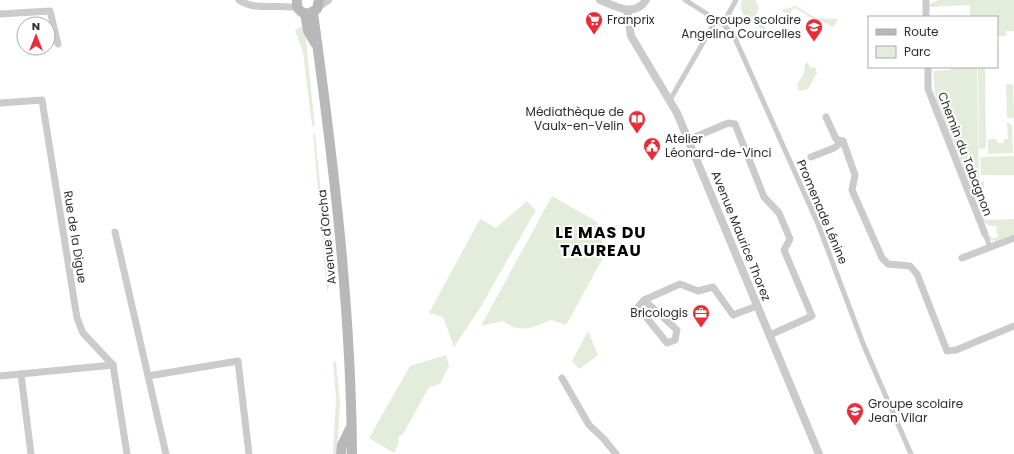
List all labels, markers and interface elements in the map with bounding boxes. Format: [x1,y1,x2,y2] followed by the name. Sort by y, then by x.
[584,10,604,35] supermarket icon: Franprix
[607,11,655,28] place label: Franprix
[681,11,801,42] place label: Groupe scolaire Angelina Courcelles
[16,16,56,56] north arrow
[868,16,998,68] legend
[804,17,824,42] school or university icon: Groupe scolaire Angelina Courcelles
[32,18,40,34] text: N
[904,23,938,40] text: Route
[904,43,931,60] text: Parc
[934,89,997,218] street label: Chemin du Tabagnon
[526,103,624,134] place label: Médiathèque de Vaulx-en-Velin
[627,109,647,134] library icon: Médiathèque de Vaulx-en-Velin
[665,130,771,161] place label: Atelier Léonard-de-Vinci
[642,136,662,161] public building icon: Atelier Léonard-de-Vinci
[793,157,852,267] street label: Promenade Lénine
[708,168,775,303] street label: Avenue Maurice Thorez
[313,189,340,285] street label: Avenue d'Orcha
[60,190,91,284] street label: Rue de la Digue
[555,221,647,262] district label: LE MAS DU TAUREAU
[691,303,711,328] office icon: Bricologis
[630,304,688,321] place label: Bricologis
[868,395,963,426] place label: Groupe scolaire Jean Vilar
[845,401,865,426] school or university icon: Groupe scolaire Jean Vilar

